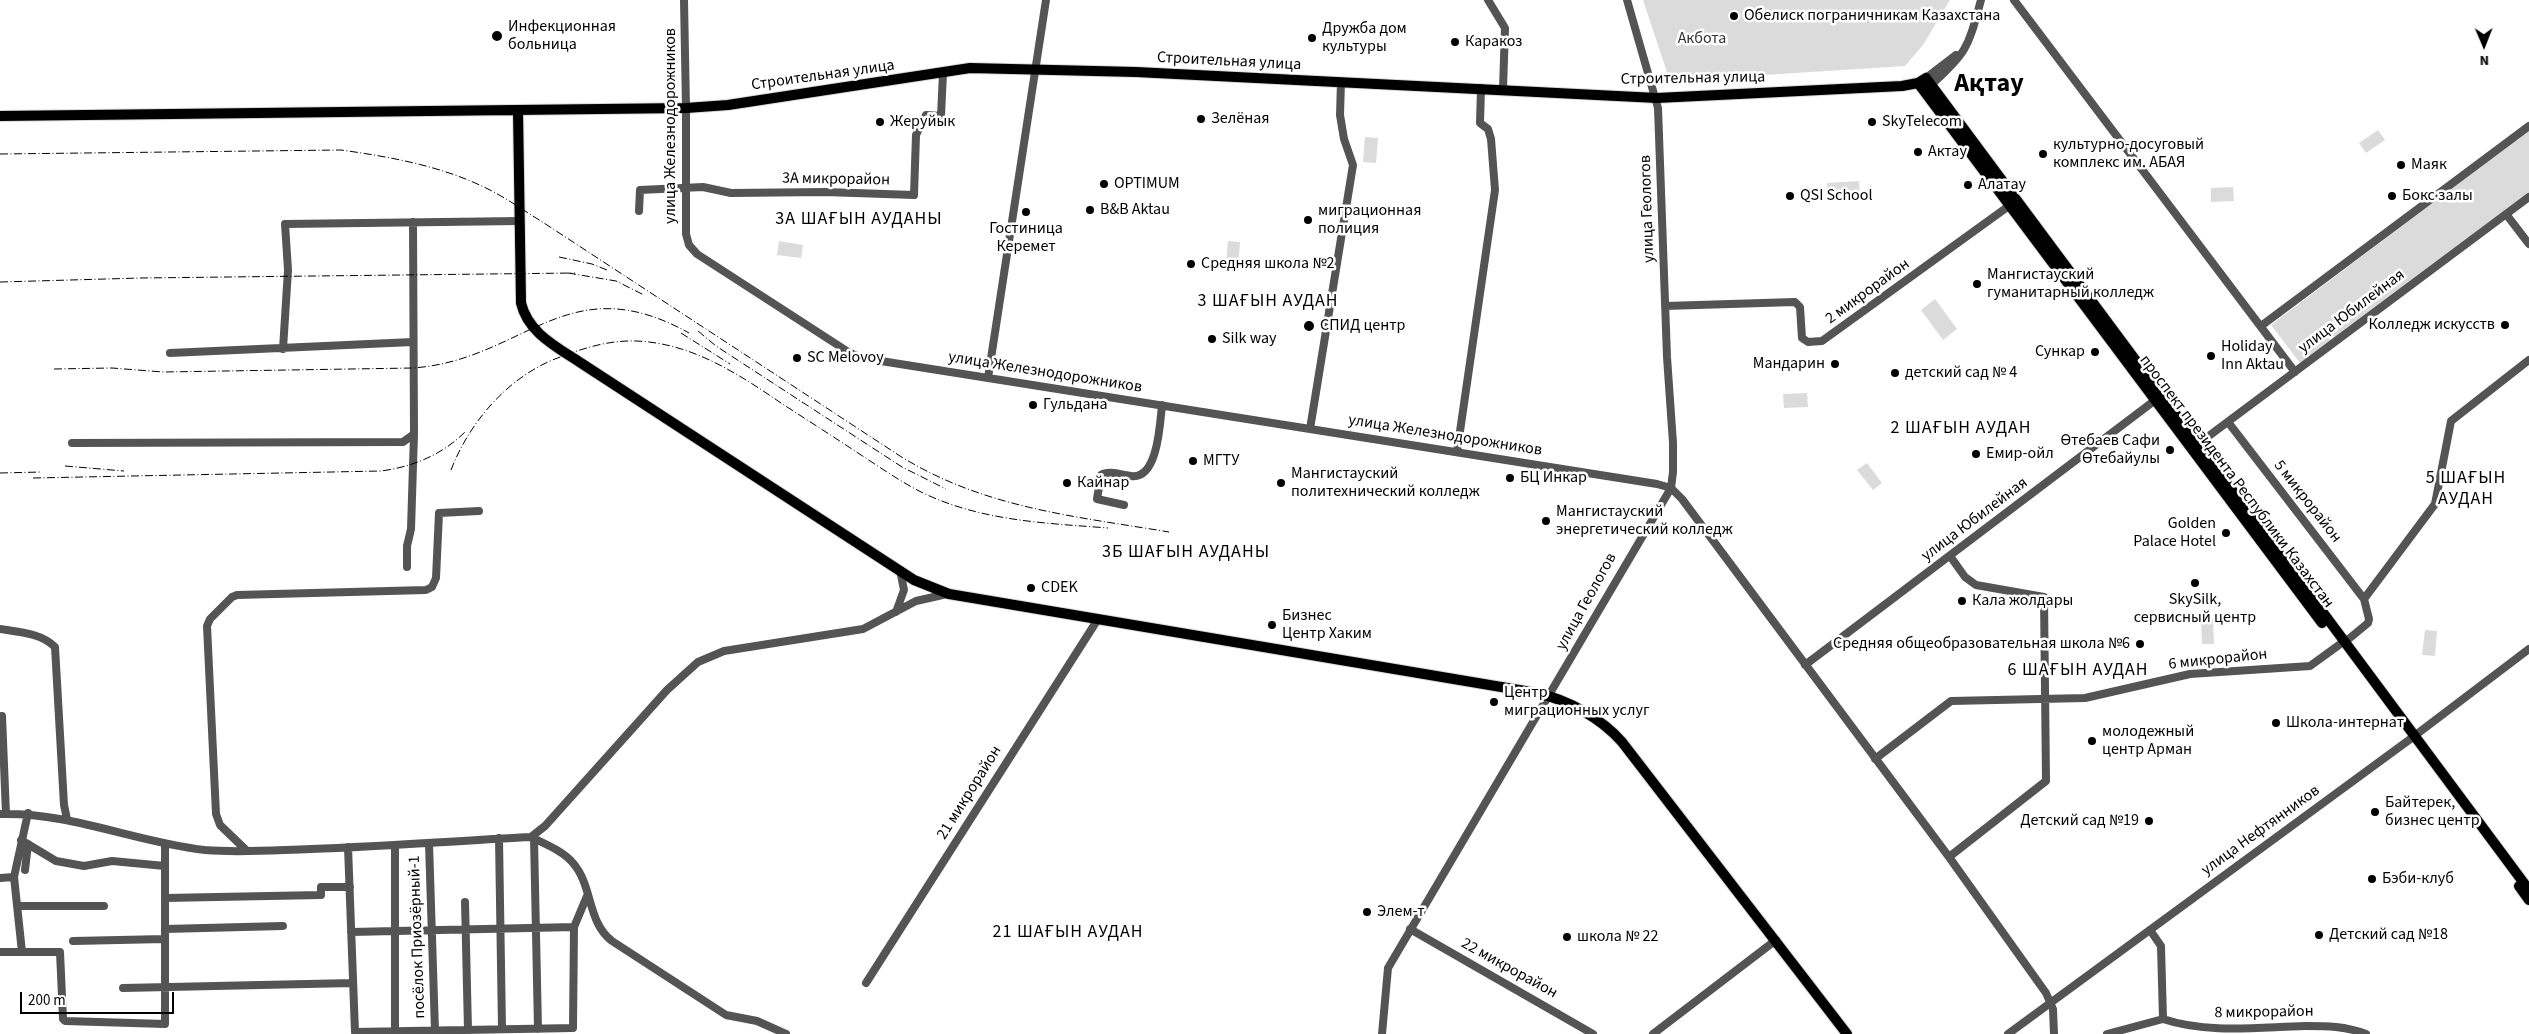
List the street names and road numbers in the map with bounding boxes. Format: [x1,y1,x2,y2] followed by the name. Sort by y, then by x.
[661,28,681,224] street label: улица Железнодорожников
[1156,49,1302,75] street label: Строительная улица
[750,56,896,96] street label: Строительная улица
[1621,68,1765,90] street label: Строительная улица
[1637,155,1659,263] street label: улица Геологов
[782,169,890,191] street label: 3А микрорайон
[1822,255,1914,329] street label: 2 микрорайон
[2295,266,2409,358] street label: улица Юбилейная
[947,348,1143,398] street label: улица Железнодорожников
[2135,352,2337,612] street label: проспект президента Республики Казахстан
[1347,411,1543,461] street label: улица Железнодорожников
[2269,457,2345,547] street label: 5 микрорайон
[1918,474,2032,566] street label: улица Юбилейная
[1552,550,1622,654] street label: улица Геологов
[2168,645,2268,675] street label: 6 микрорайон
[933,742,1007,844] street label: 21 микрорайон
[2198,782,2324,880] street label: улица Нефтянников
[406,855,430,1019] street label: посёлок Приозёрный-1
[1457,935,1561,1003] street label: 22 микрорайон
[2214,1003,2314,1023] street label: 8 микрорайон

